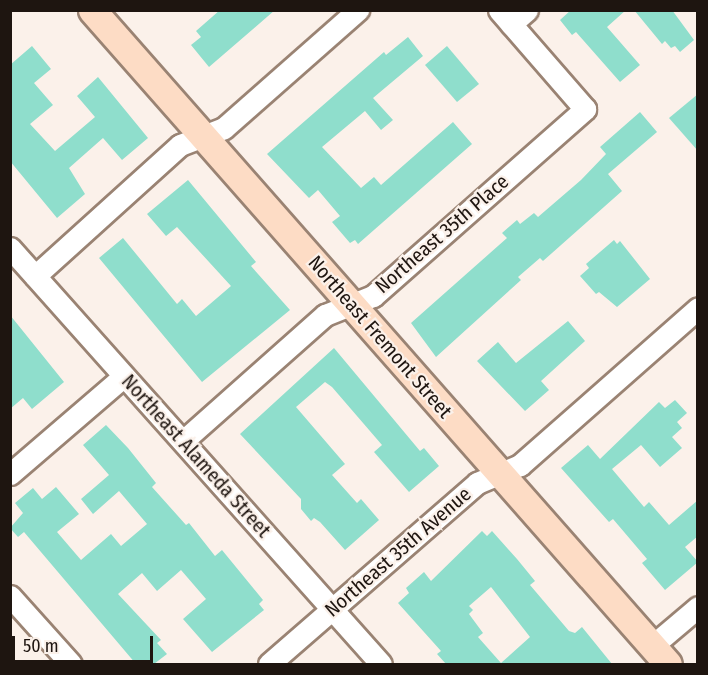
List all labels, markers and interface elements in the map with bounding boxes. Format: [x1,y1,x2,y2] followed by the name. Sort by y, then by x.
[370,170,514,298] street label: Northeast 35th Place
[303,251,457,423] street label: Northeast Fremont Street
[116,370,276,542] street label: Northeast Alameda Street
[320,482,476,622] street label: Northeast 35th Avenue
[15,624,156,662] scale bar
[23,635,59,657] text: 50 m

